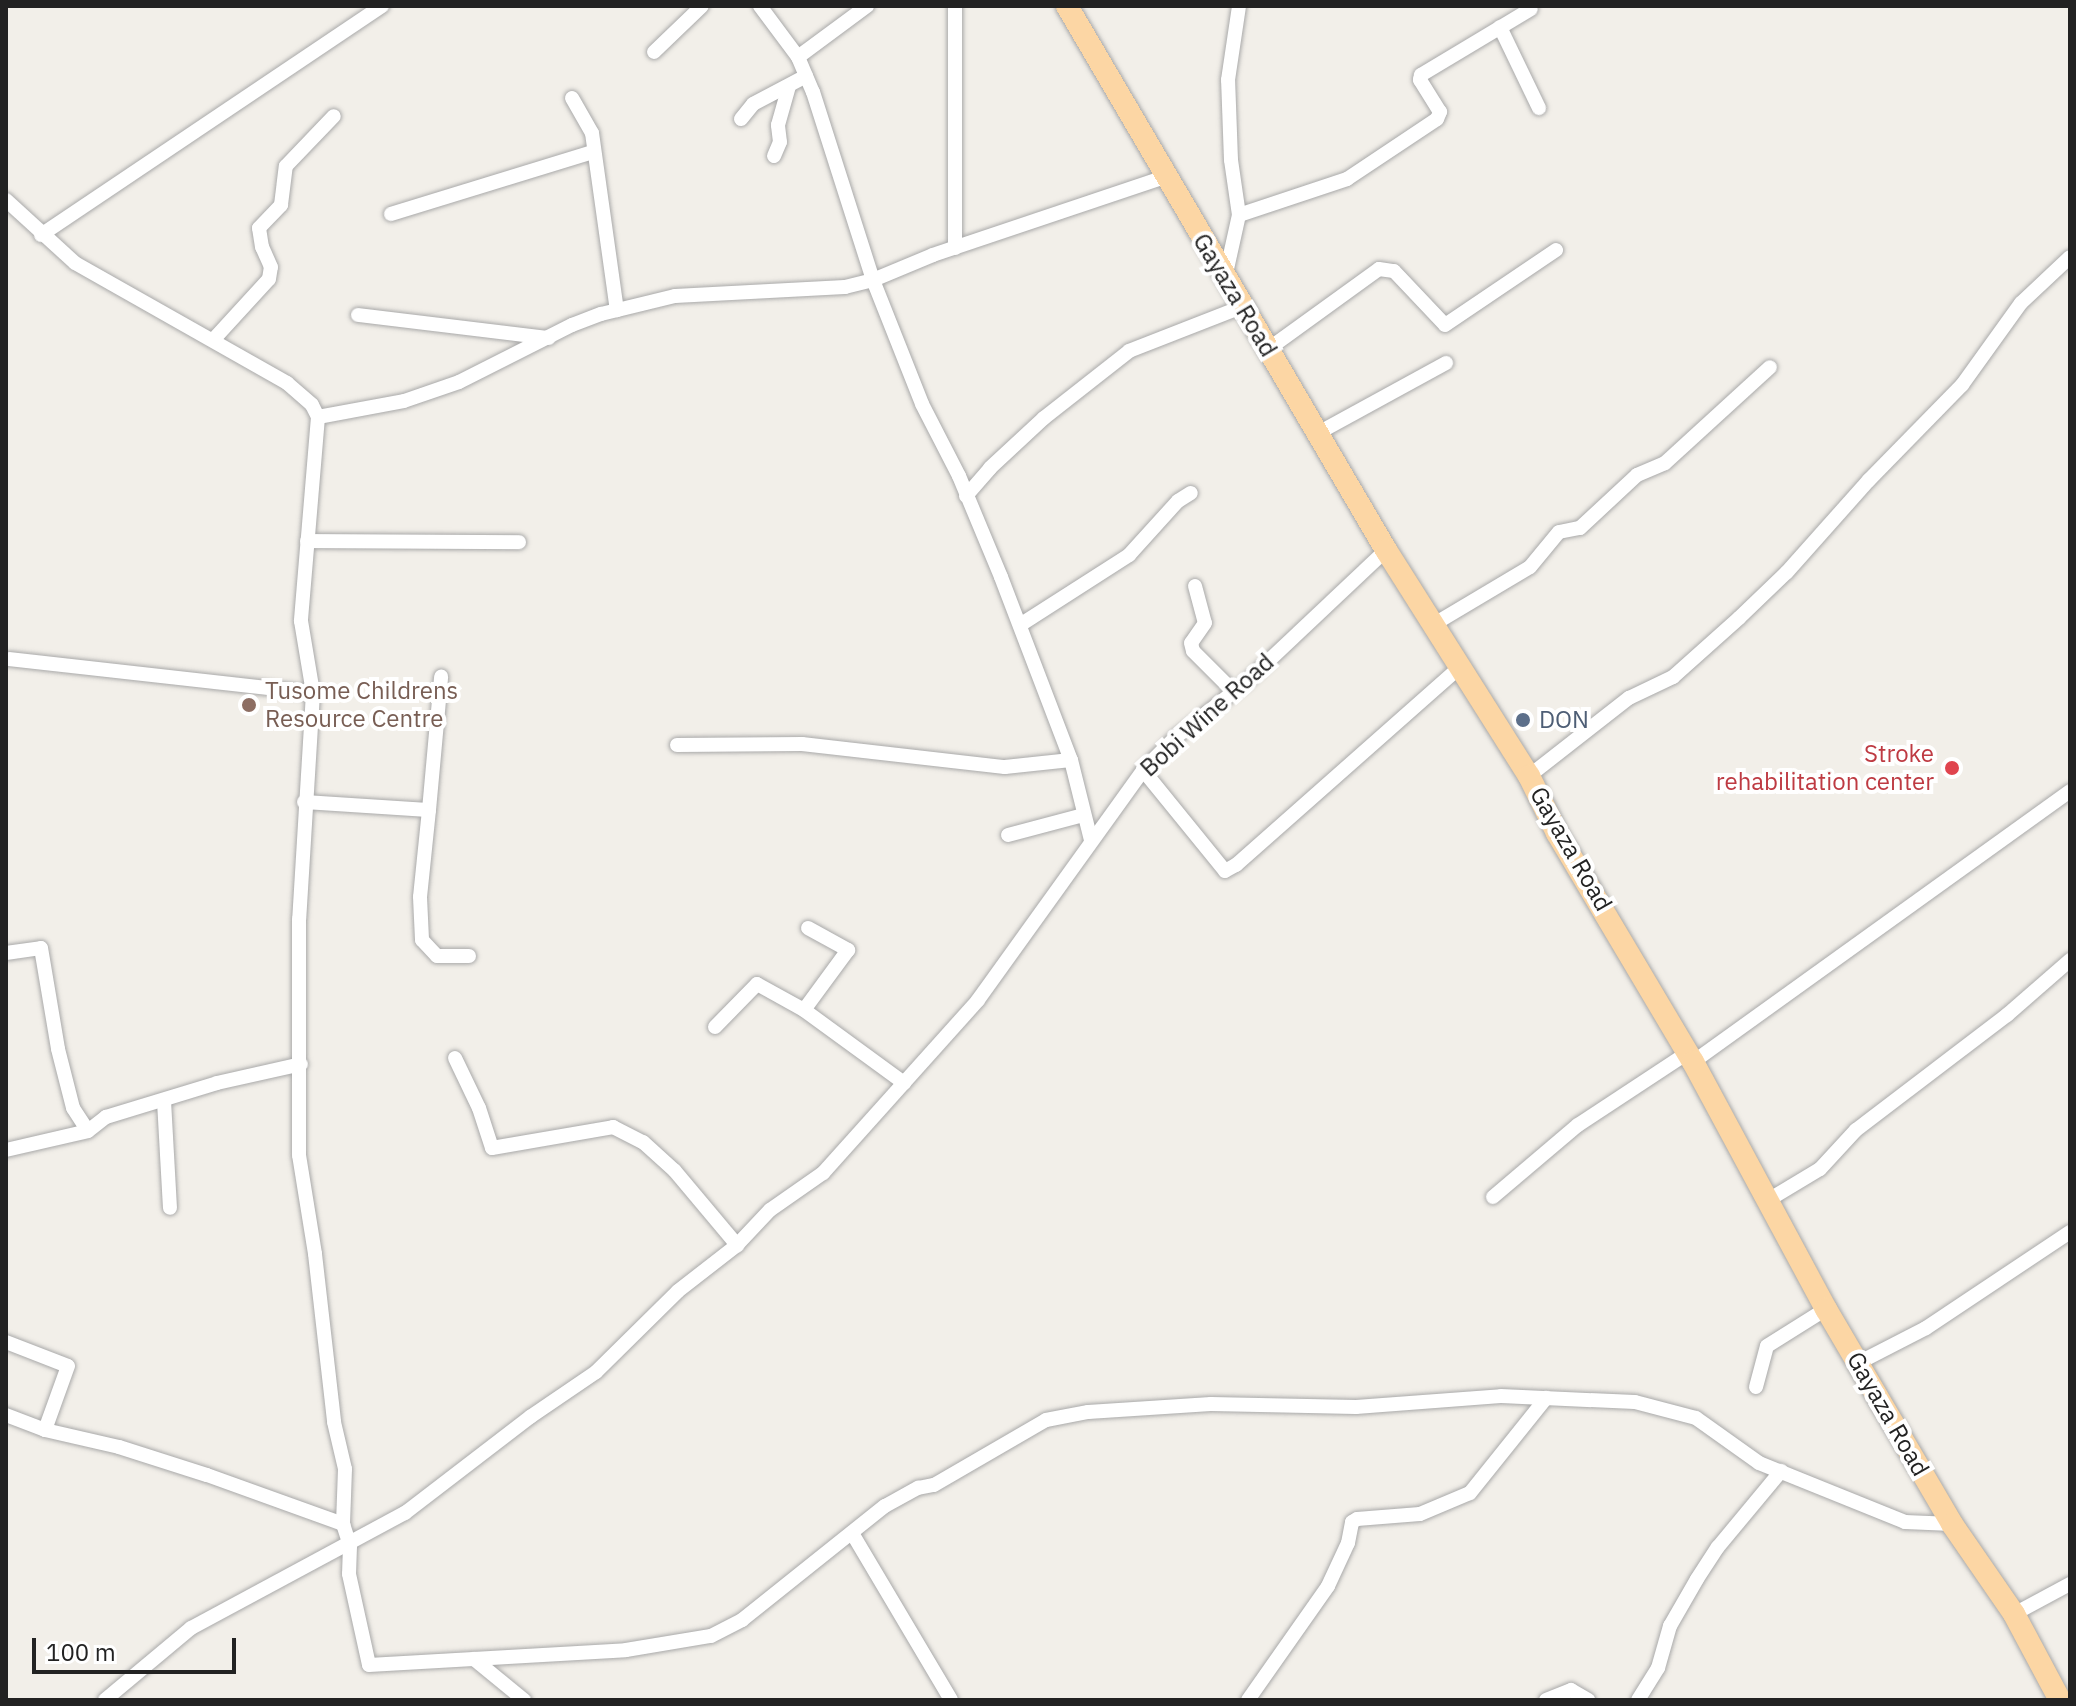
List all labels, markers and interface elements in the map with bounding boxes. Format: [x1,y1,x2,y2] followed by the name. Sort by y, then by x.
[1187,228,1283,362] street label: Gayaza Road
[1134,648,1280,782] street label: Bobi Wine Road
[265,677,458,733] place label: Tusome Childrens Resource Centre
[240,696,258,714] marker: Tusome Childrens Resource Centre
[1539,706,1589,734] place label: DON
[1514,711,1532,729] marker: DON
[1716,740,1934,796] place label: Stroke rehabilitation center
[1941,757,1963,779] marker: Stroke rehabilitation center
[1524,782,1618,916] street label: Gayaza Road
[1841,1347,1935,1481] street label: Gayaza Road
[36,1622,240,1672] scale bar
[46,1636,116,1668] text: 100 m

